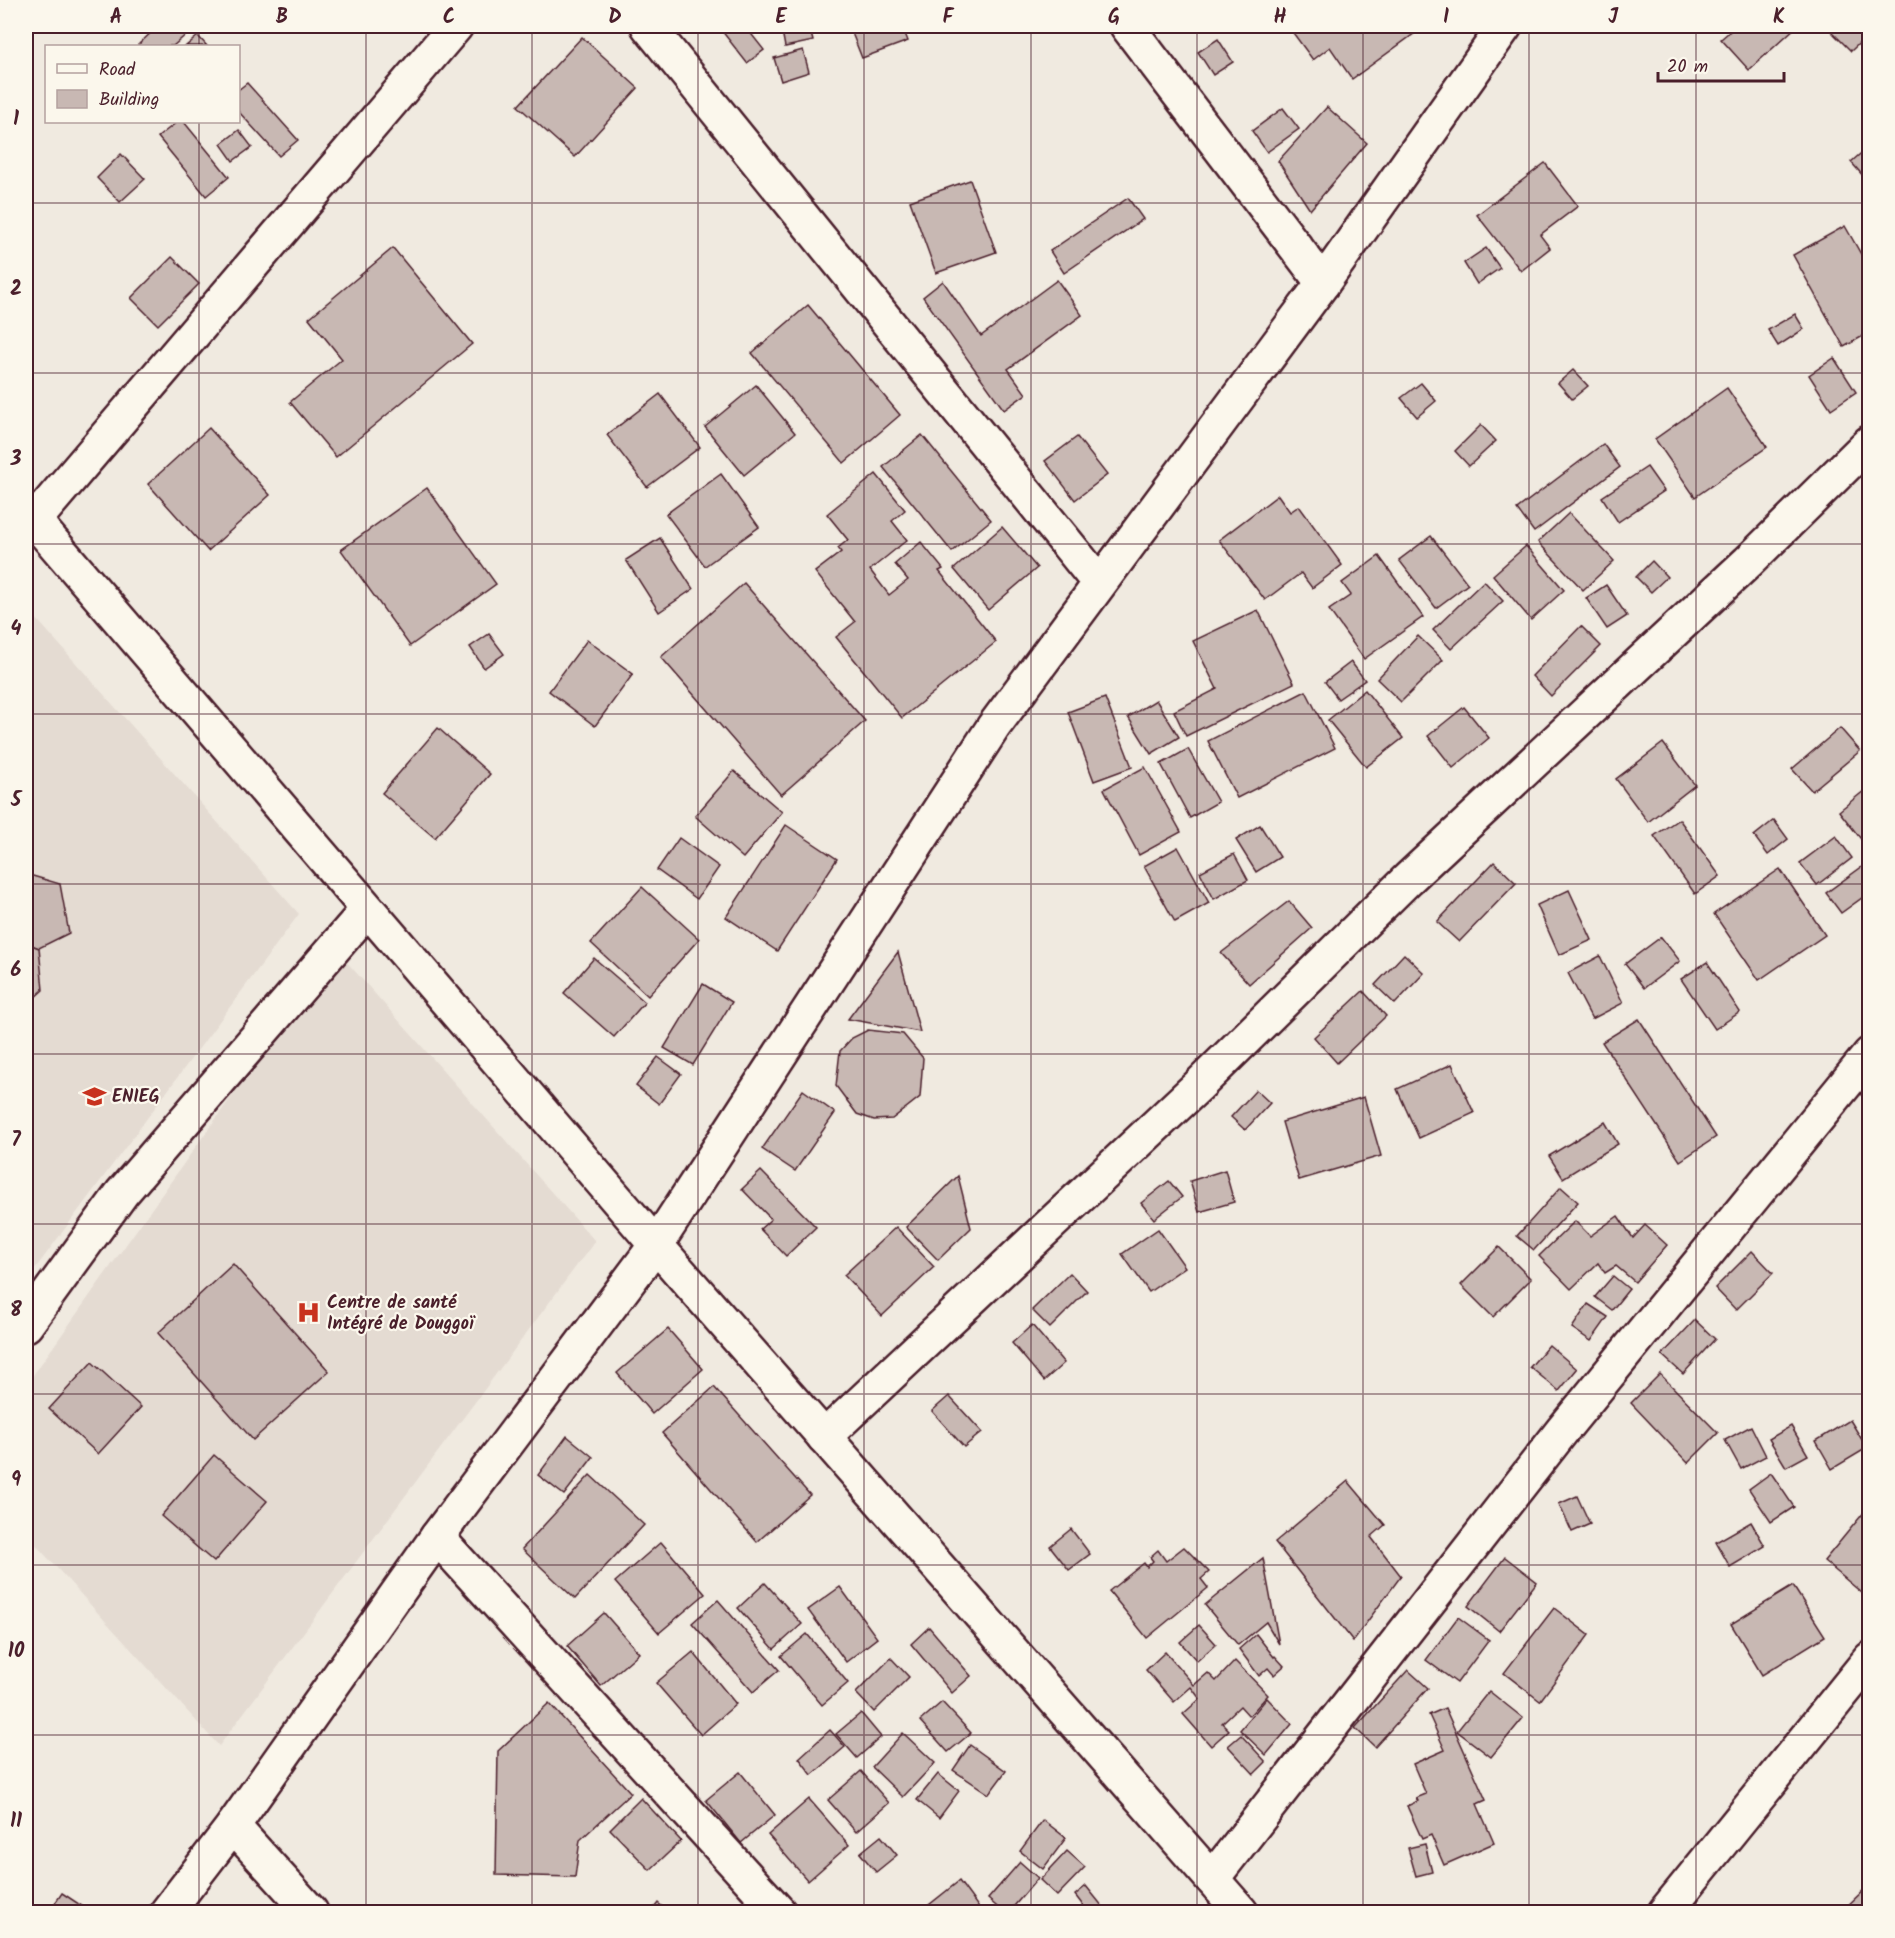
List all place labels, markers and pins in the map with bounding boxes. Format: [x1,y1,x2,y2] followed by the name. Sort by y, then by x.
[112,1083,160,1112] place label: ENIEG
[81,1084,107,1110] school or university icon: ENIEG
[327,1289,476,1339] place label: Centre de santé Intégré de Douggoï
[296,1300,322,1326] hospital icon: Centre de santé Intégré de Douggoï

